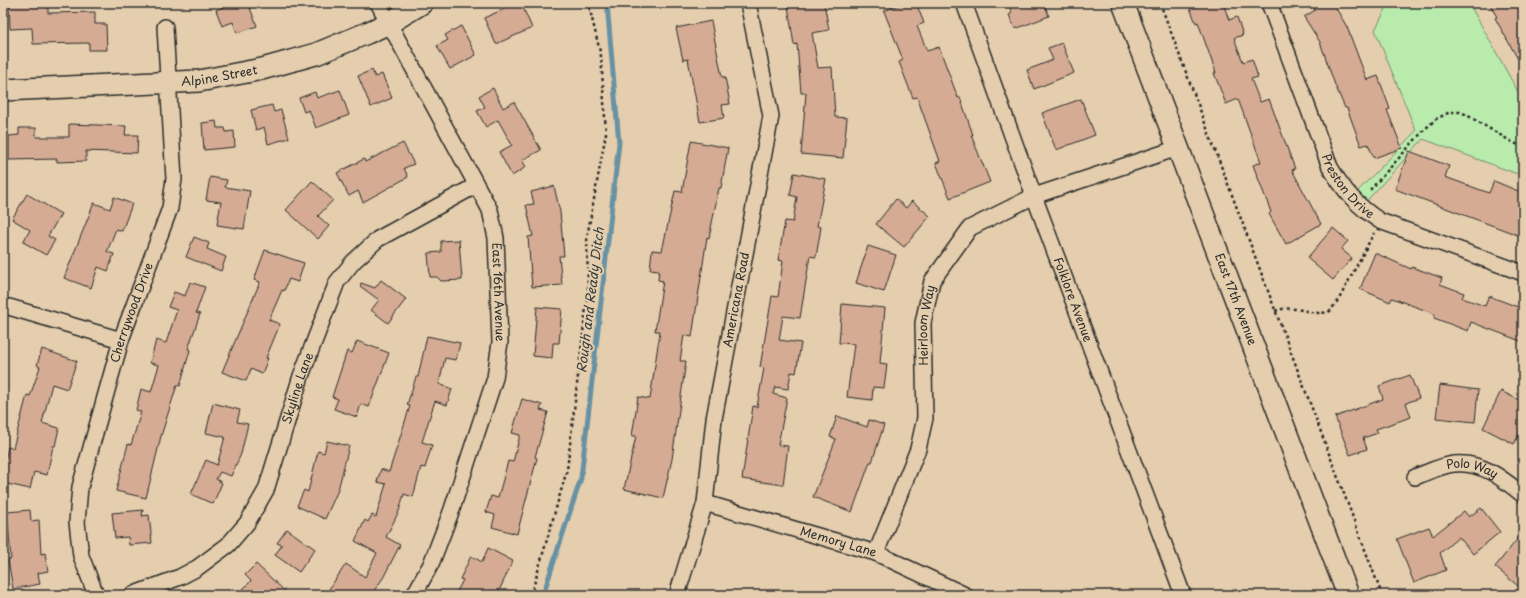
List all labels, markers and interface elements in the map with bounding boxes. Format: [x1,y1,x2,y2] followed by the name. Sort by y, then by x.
[181,60,259,90] street label: Alpine Street
[1318,151,1379,222] street label: Preston Drive
[571,226,608,374] water label: Rough and Ready Ditch
[488,242,510,342] street label: East 16th Avenue
[718,250,753,349] street label: Americana Road
[1211,250,1262,348] street label: East 17th Avenue
[1050,254,1098,345] street label: Folklore Avenue
[105,260,157,365] street label: Cherrywood Drive
[913,283,939,366] street label: Heirloom Way
[277,349,317,426] street label: Skyline Lane
[1445,454,1502,483] street label: Polo Way
[798,521,879,561] street label: Memory Lane

